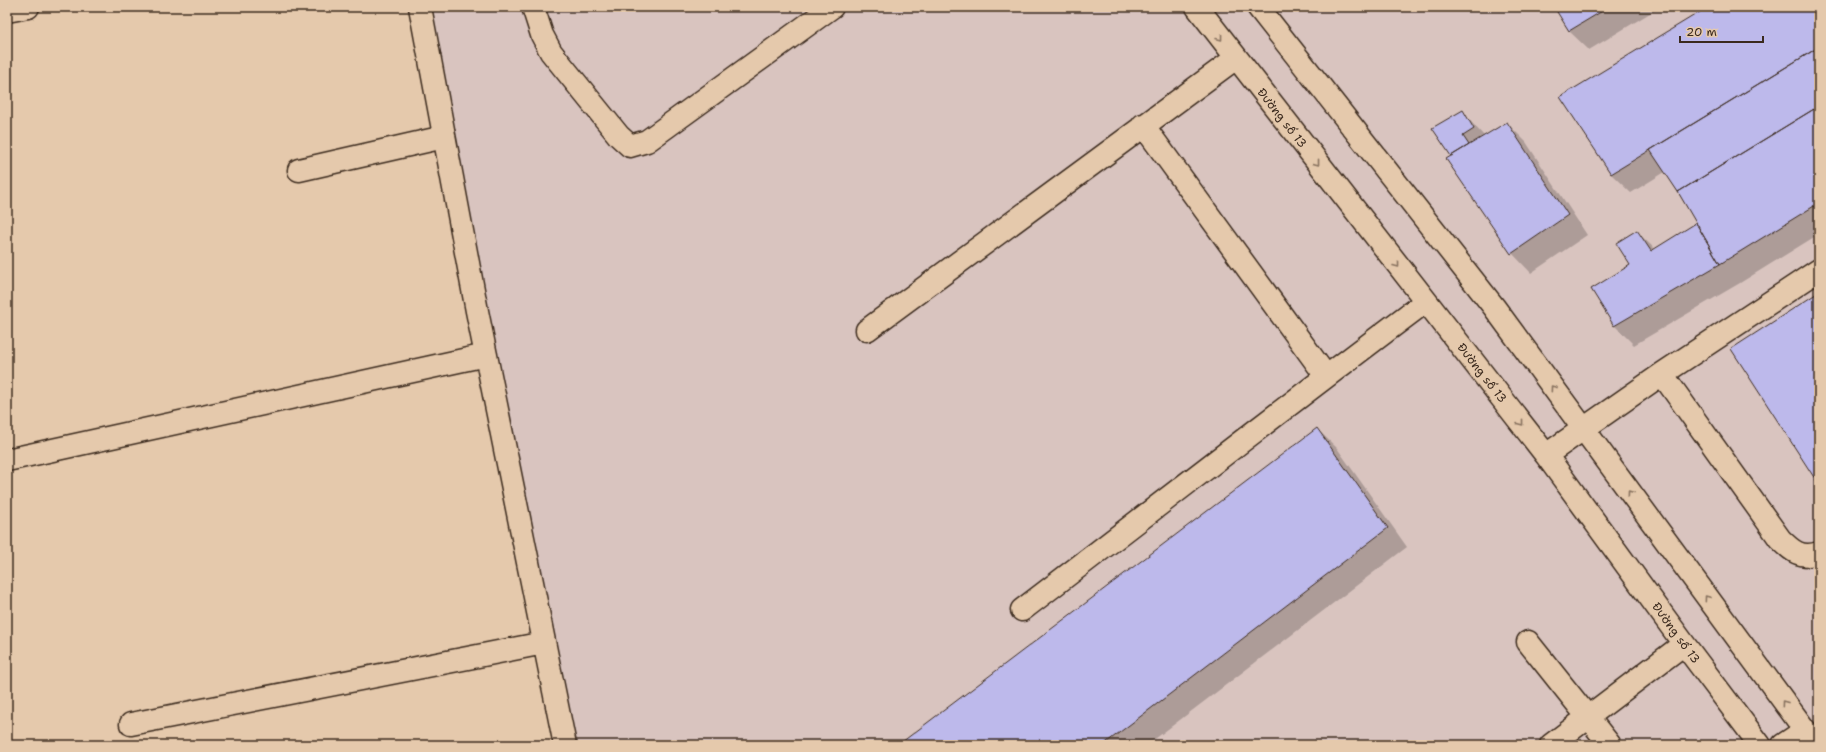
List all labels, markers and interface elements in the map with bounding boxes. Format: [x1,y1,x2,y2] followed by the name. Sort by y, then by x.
[1680,18,1763,44] scale bar
[1686,24,1717,40] text: 20 m
[1216,33,1223,40] one-way arrow
[1254,85,1310,151] street label: Đường số 13
[1313,158,1320,165] one-way arrow
[1392,261,1399,268] one-way arrow
[1454,340,1510,406] street label: Đường số 13
[1551,385,1558,392] one-way arrow
[1516,418,1523,425] one-way arrow
[1628,490,1635,497] one-way arrow
[1705,595,1712,602] one-way arrow
[1648,599,1704,667] street label: Đường số 13
[1782,700,1789,707] one-way arrow

